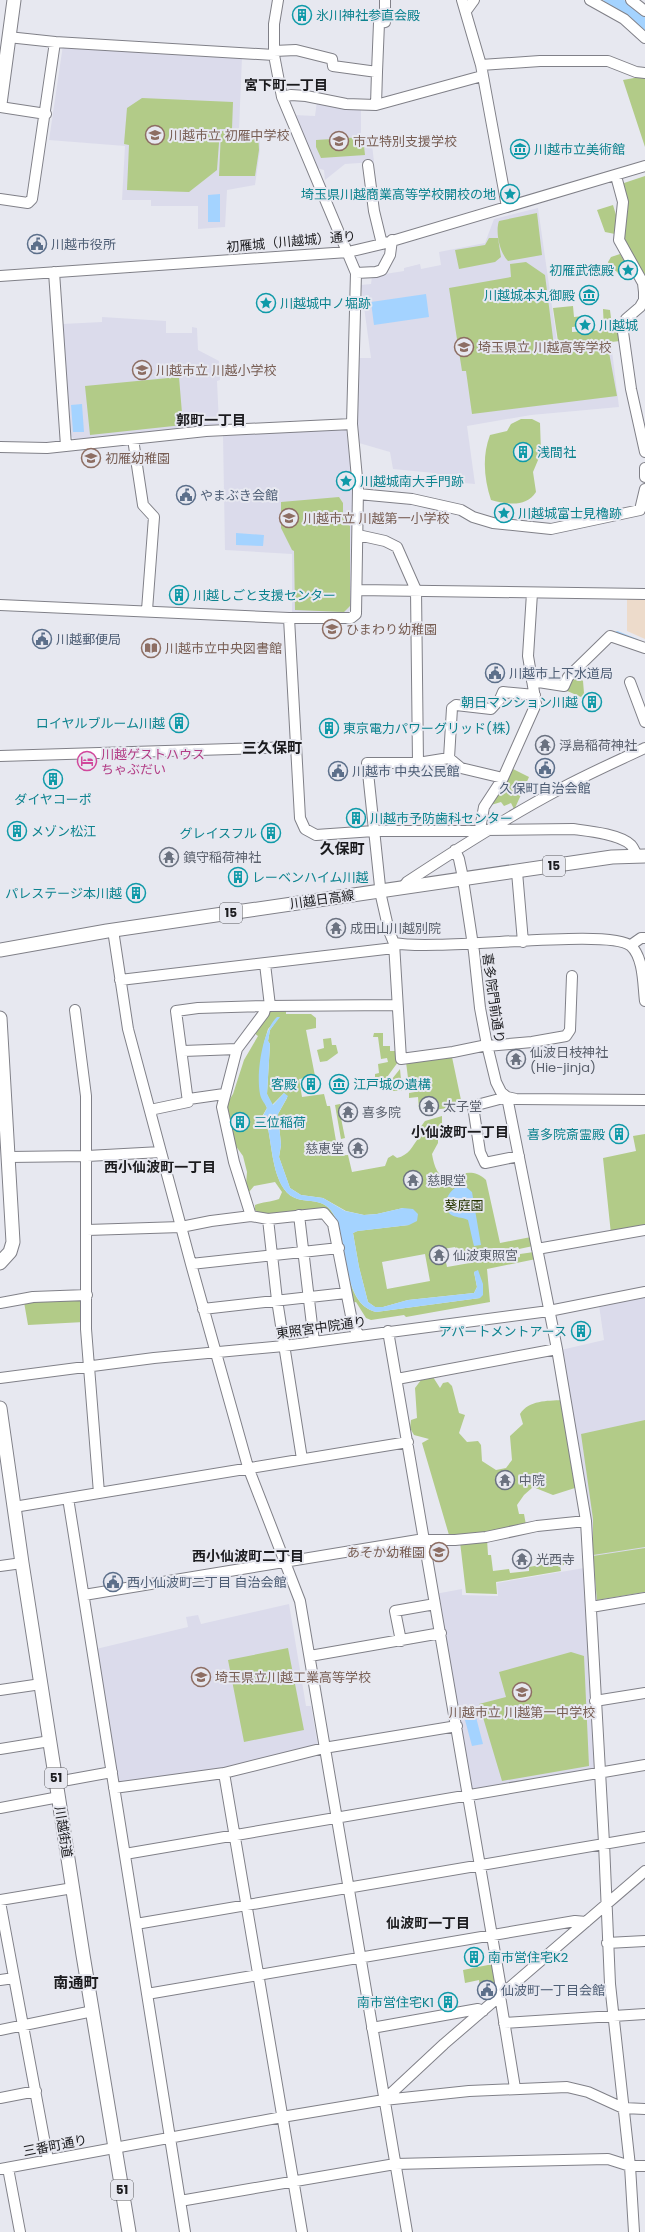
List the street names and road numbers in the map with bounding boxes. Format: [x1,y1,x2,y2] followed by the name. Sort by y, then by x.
[225,226,357,257] street label: 初雁城（川越城）通り
[543,856,565,876] road number: 15
[289,886,356,913] street label: 川越日高線
[220,903,242,923] road number: 15
[478,952,509,1044] street label: 喜多院門前通り
[275,1312,367,1343] street label: 東照宮中院通り
[45,1768,67,1788] road number: 51
[50,1805,77,1859] street label: 川越街道
[21,2130,89,2161] street label: 三番町通り
[111,2180,133,2200] road number: 51

